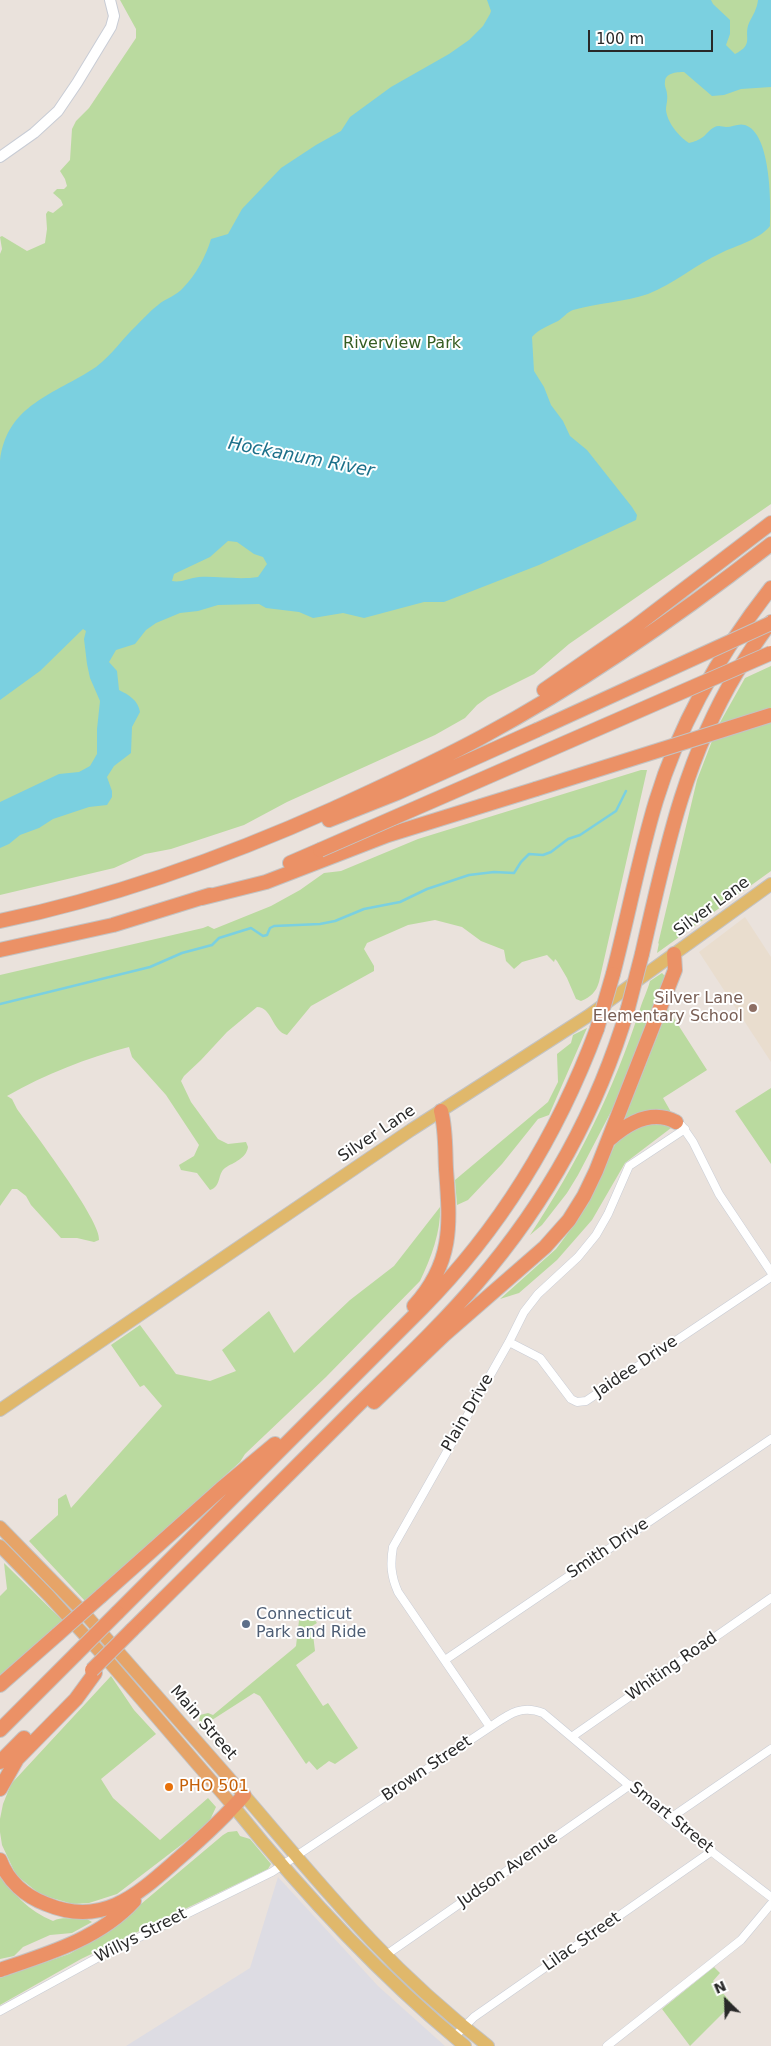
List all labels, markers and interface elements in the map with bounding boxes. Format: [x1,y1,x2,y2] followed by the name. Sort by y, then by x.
[591,20,716,52] scale bar
[596,30,644,48] text: 100 m
[343,334,461,354] park label: Riverview Park
[226,433,376,483] water label: Hockanum River
[670,873,754,941] street label: Silver Lane
[593,989,743,1027] place label: Silver Lane Elementary School
[747,1002,759,1014] marker: Silver Lane Elementary School
[335,1101,419,1167] street label: Silver Lane
[591,1332,681,1402] street label: Jaidee Drive
[438,1371,498,1455] street label: Plain Drive
[564,1515,652,1583] street label: Smith Drive
[256,1605,366,1643] place label: Connecticut Park and Ride
[240,1618,252,1630] marker: Connecticut Park and Ride
[623,1629,721,1705] street label: Whiting Road
[166,1682,240,1764] street label: Main Street
[379,1732,475,1806] street label: Brown Street
[179,1777,249,1797] place label: PHO 501
[625,1778,717,1858] street label: Smart Street
[163,1781,175,1793] marker: PHO 501
[454,1828,562,1912] street label: Judson Avenue
[92,1905,190,1967] street label: Willys Street
[540,1908,624,1976] street label: Lilac Street
[701,1976,751,2026] north arrow
[711,1978,729,1997] text: N

